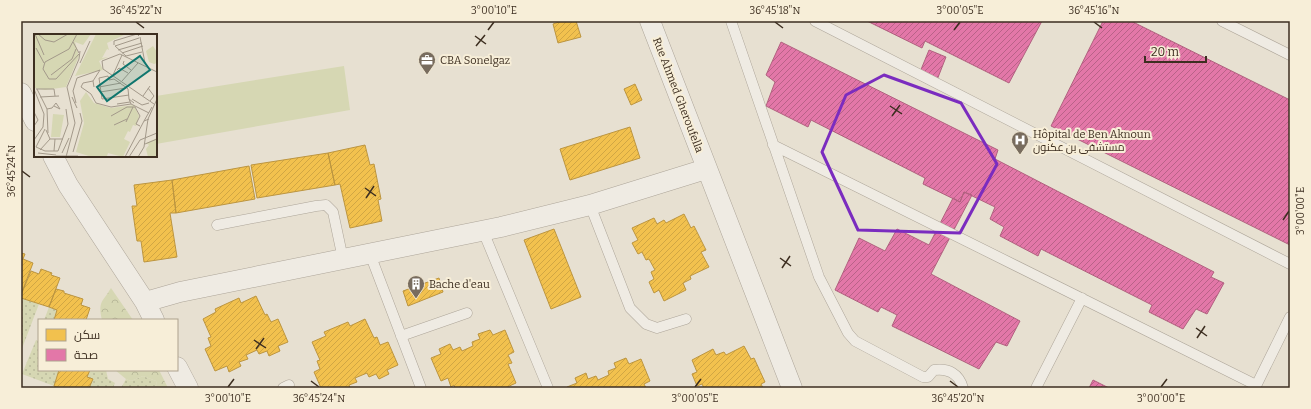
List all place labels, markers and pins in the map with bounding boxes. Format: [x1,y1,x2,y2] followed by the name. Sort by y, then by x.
[417,50,437,75] office icon: CBA Sonelgaz
[440,54,510,67] place label: CBA Sonelgaz
[1033,128,1151,154] place label: Hôpital de Ben Aknoun مستشفى بن عكنون
[1010,130,1030,155] hospital icon: Hôpital de Ben Aknoun مستشفى بن عكنون
[406,274,426,299] building icon: Bache d'eau
[429,278,490,291] place label: Bache d'eau

